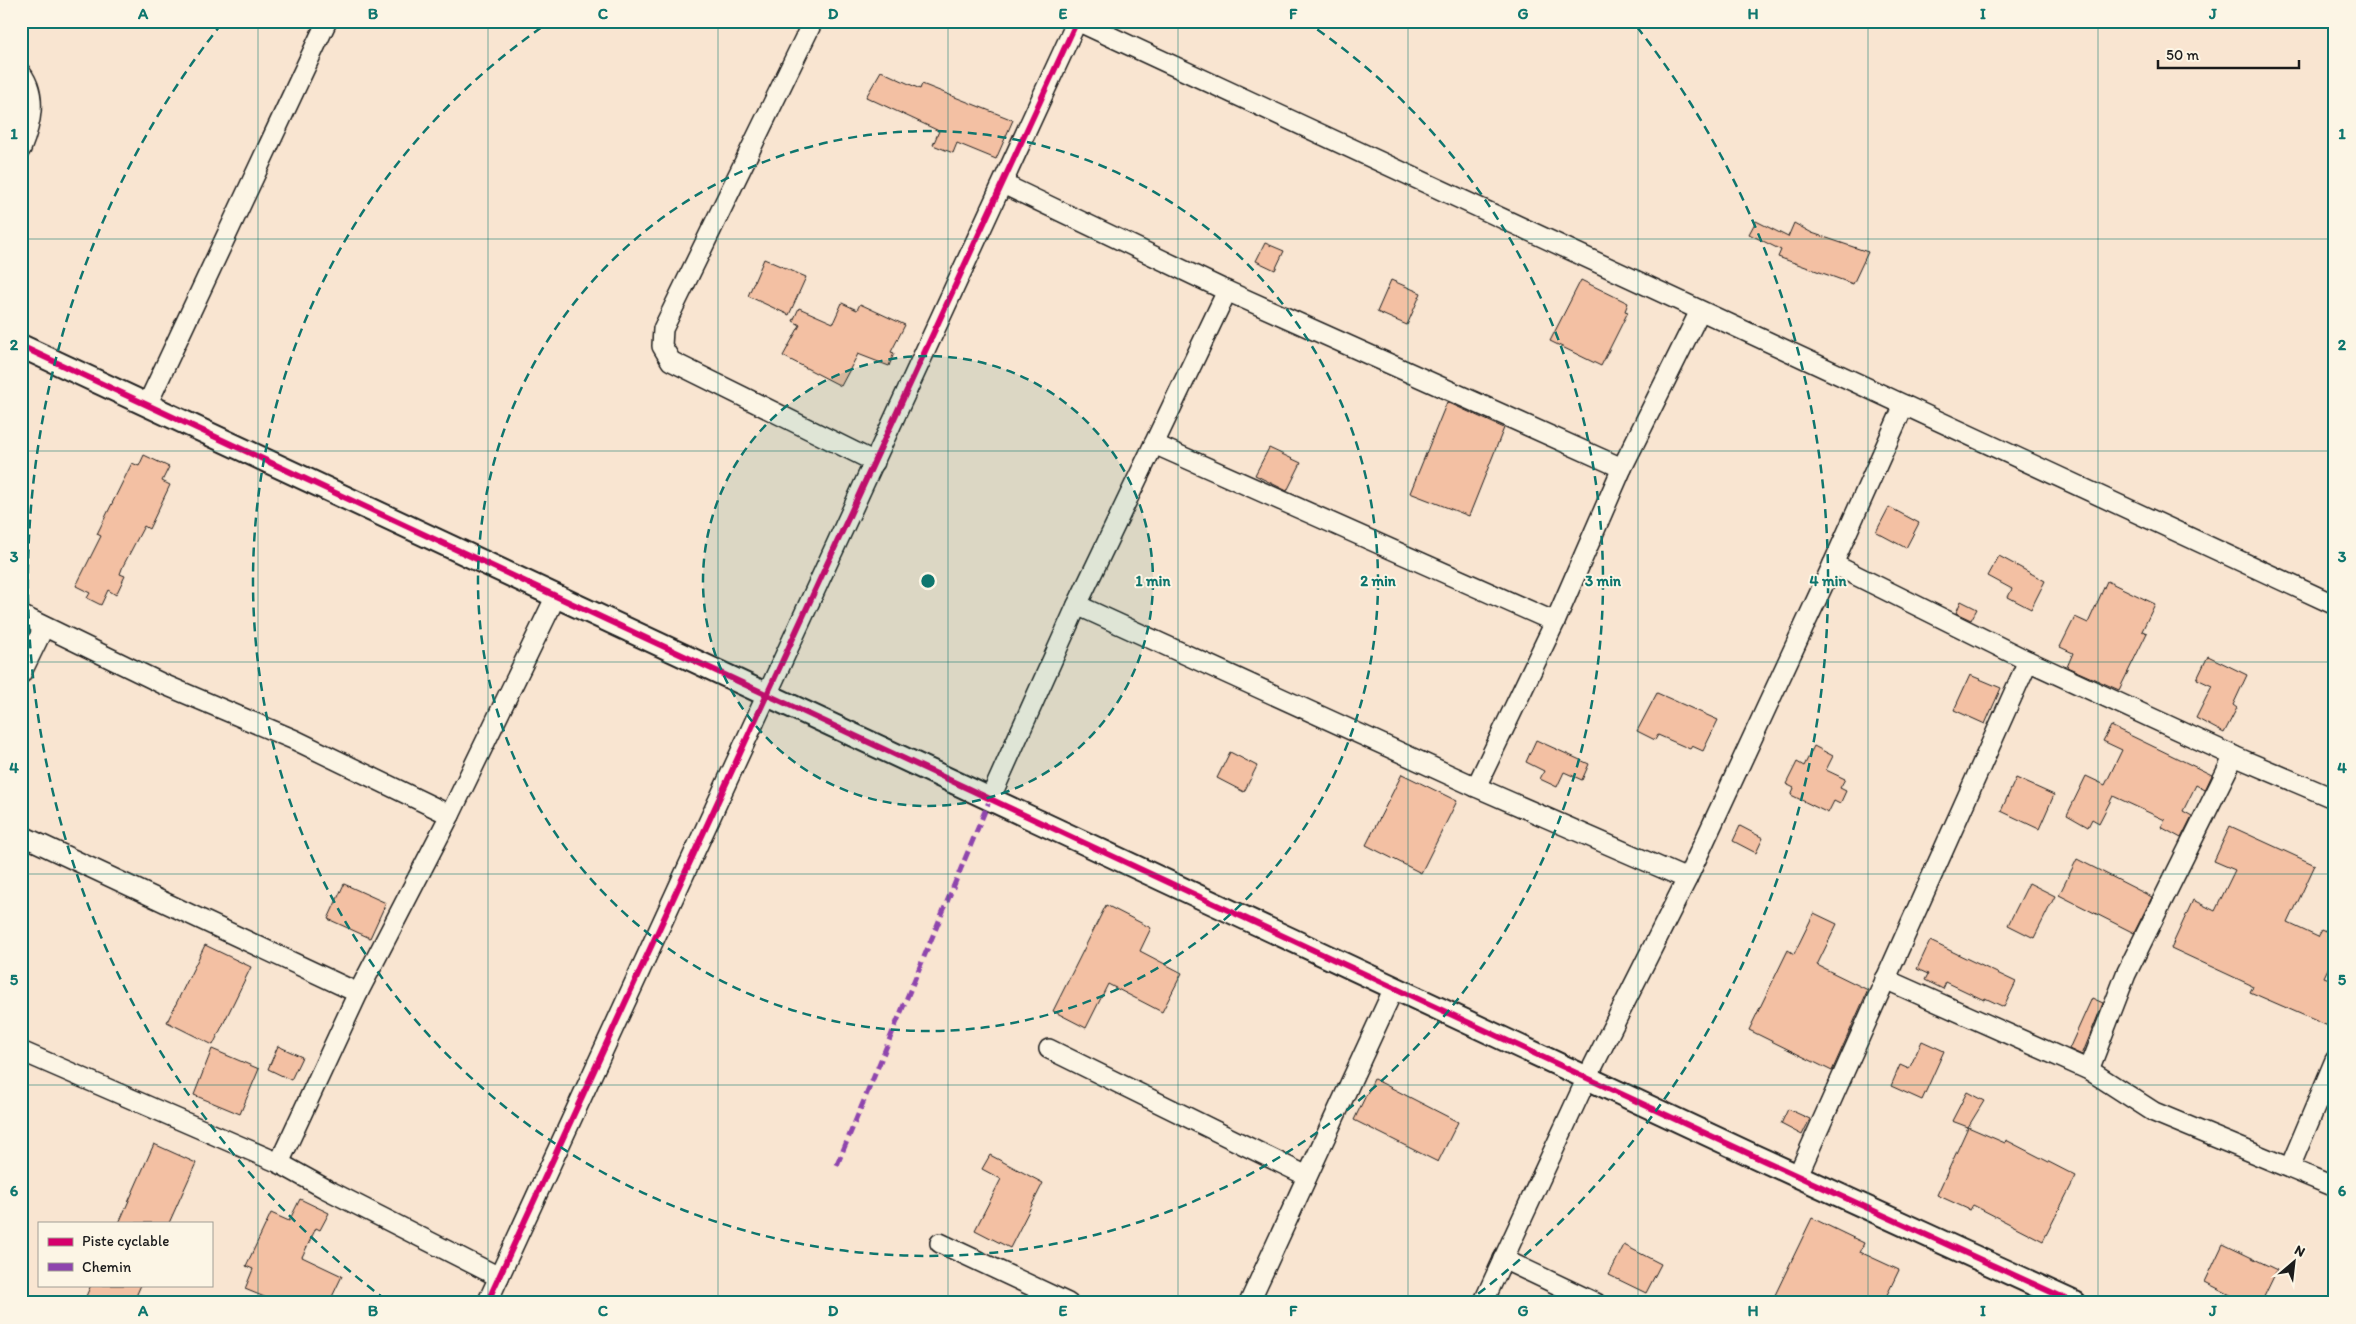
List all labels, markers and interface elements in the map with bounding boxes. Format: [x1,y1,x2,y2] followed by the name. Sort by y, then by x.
[137,4,149,23] text: A
[368,4,379,23] text: B
[598,4,609,23] text: C
[828,4,839,23] text: D
[1059,4,1068,23] text: E
[1289,4,1298,23] text: F
[1517,4,1529,23] text: G
[1747,4,1759,23] text: H
[1980,4,1986,23] text: I
[2208,4,2217,23] text: J
[2158,38,2300,70] scale bar
[2166,46,2199,64] text: 50 m
[10,124,18,143] text: 1
[2338,124,2346,143] text: 1
[10,335,19,354] text: 2
[2338,335,2347,354] text: 2
[10,547,19,566] text: 3
[2338,547,2347,566] text: 3
[919,572,937,590] centre of rings
[1136,572,1171,590] text: 1 min
[1360,572,1397,590] text: 2 min
[1585,572,1622,590] text: 3 min
[1810,572,1847,590] text: 4 min
[9,758,19,777] text: 4
[2337,758,2347,777] text: 4
[10,970,19,989] text: 5
[2338,970,2347,989] text: 5
[10,1181,19,1200] text: 6
[2338,1181,2347,1200] text: 6
[38,1222,212,1286] legend
[82,1232,169,1250] text: Piste cyclable
[2268,1236,2318,1286] north arrow
[2292,1241,2308,1261] text: N
[82,1258,132,1276] text: Chemin
[137,1301,149,1320] text: A
[368,1301,379,1320] text: B
[598,1301,609,1320] text: C
[828,1301,839,1320] text: D
[1059,1301,1068,1320] text: E
[1289,1301,1298,1320] text: F
[1517,1301,1529,1320] text: G
[1747,1301,1759,1320] text: H
[1980,1301,1986,1320] text: I
[2208,1301,2217,1320] text: J

